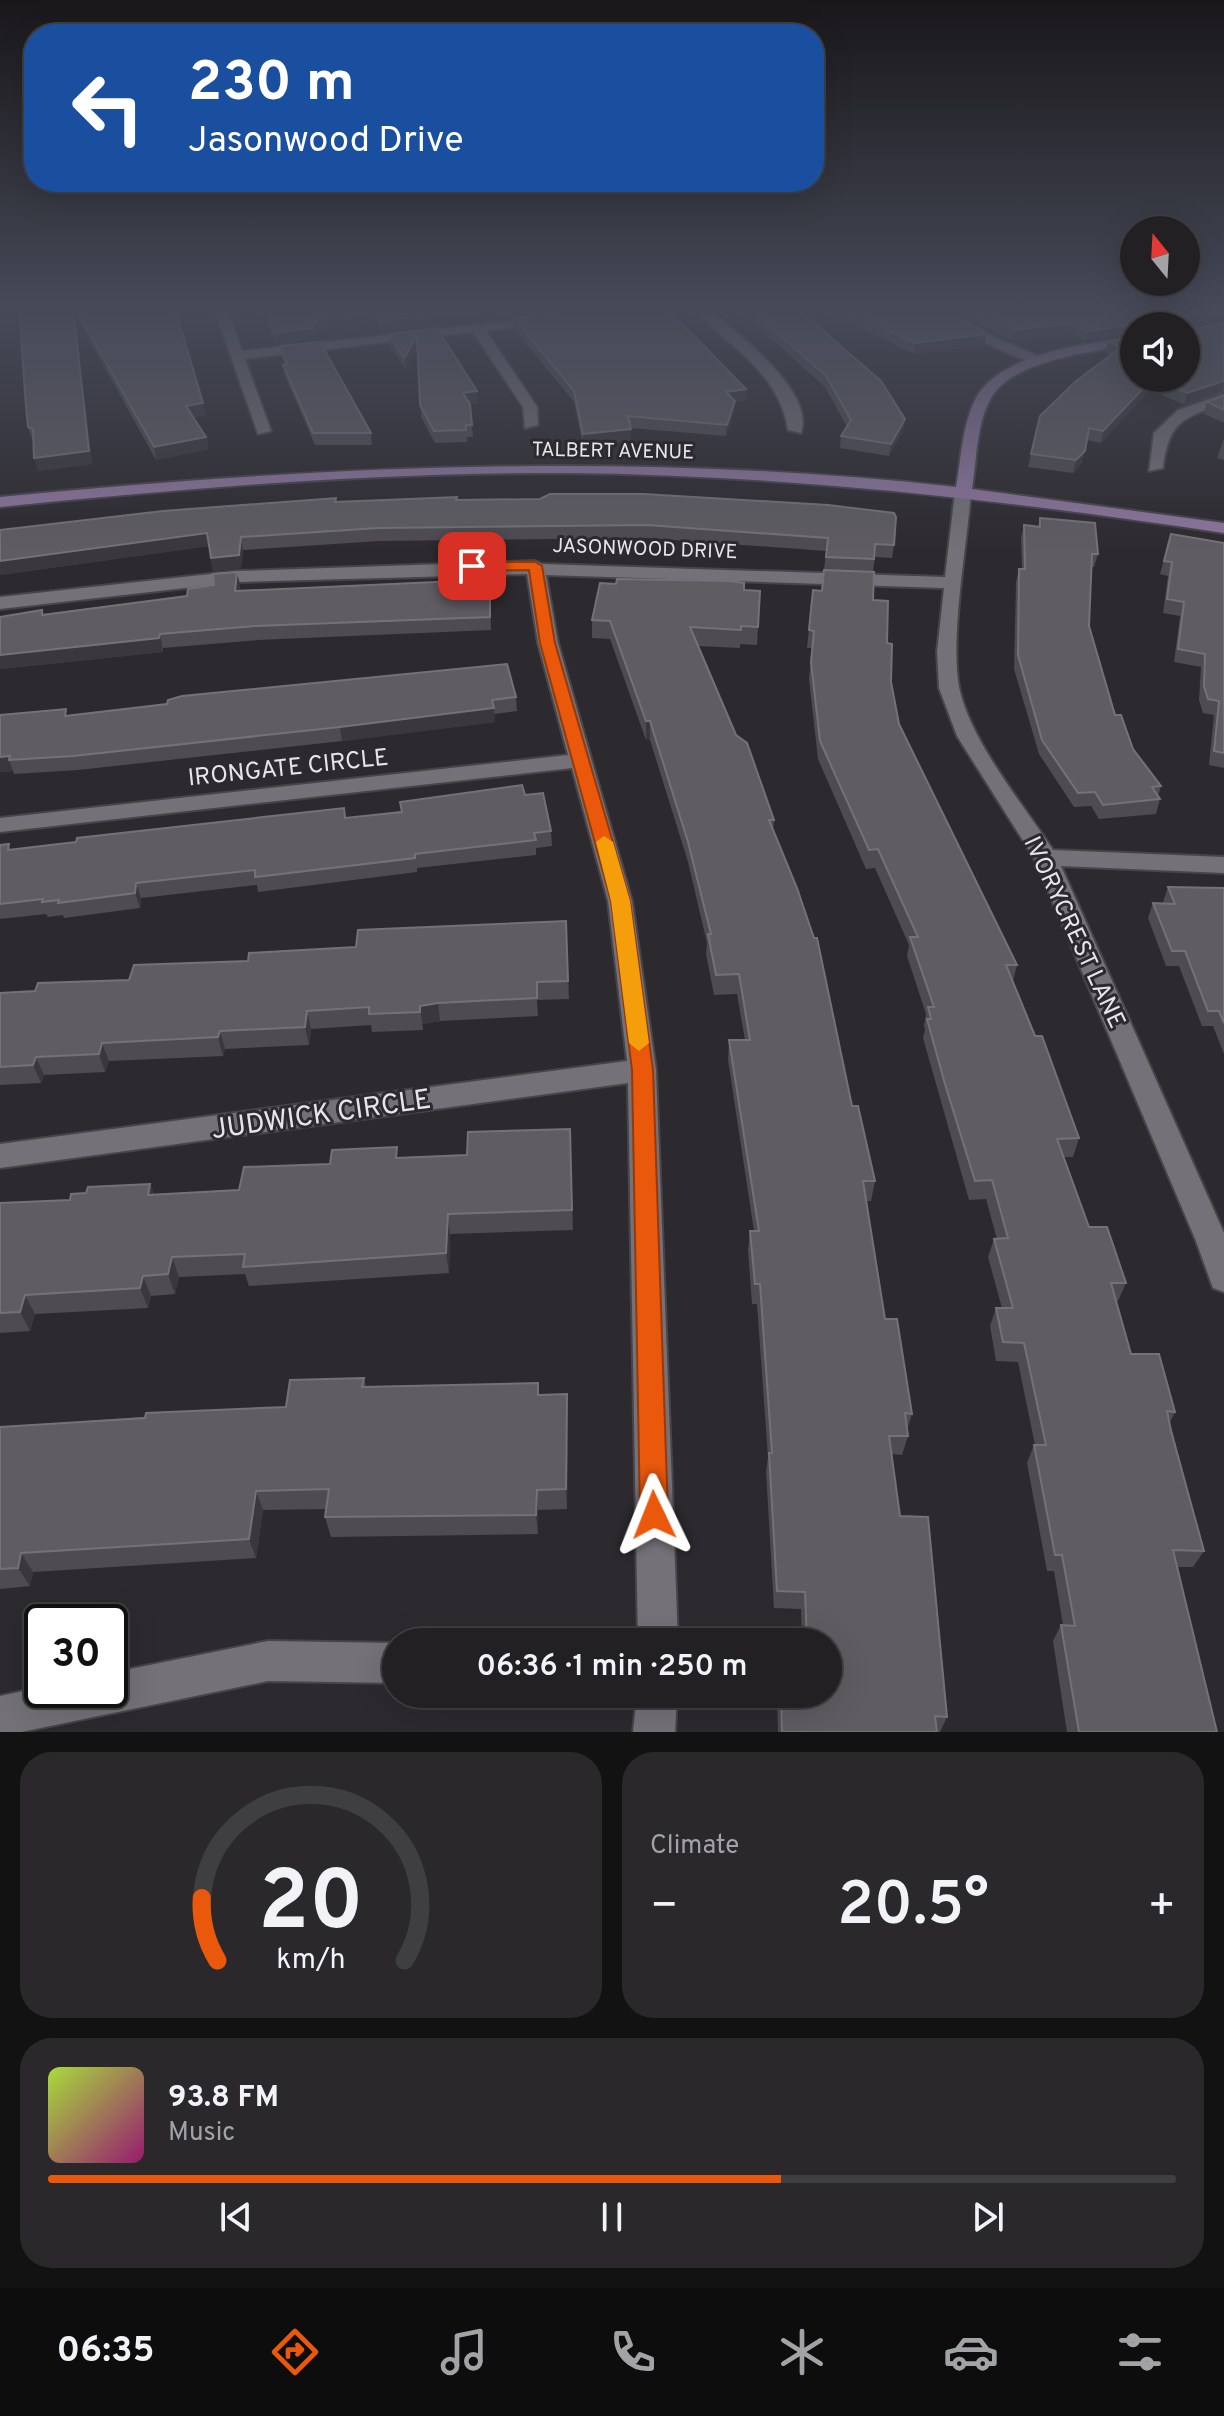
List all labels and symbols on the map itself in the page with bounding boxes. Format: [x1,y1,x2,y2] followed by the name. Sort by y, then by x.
[1120,216,1200,296] north arrow
[532,438,694,466] street label: TALBERT AVENUE
[438,532,506,600] pin
[552,534,738,566] street label: JASONWOOD DRIVE
[186,744,390,794] street label: IRONGATE CIRCLE
[1016,832,1131,1033] street label: IVORYCREST LANE
[209,1083,433,1149] street label: JUDWICK CIRCLE
[612,1473,696,1557] position arrow
[24,1604,128,1708] speed limit sign: 30

